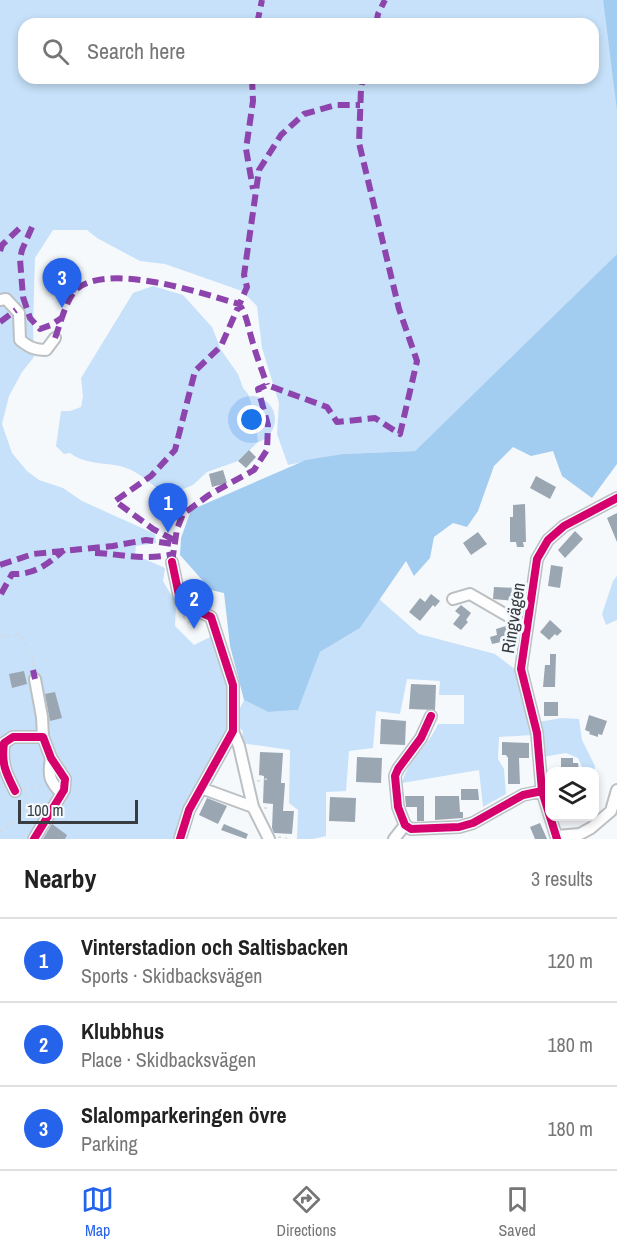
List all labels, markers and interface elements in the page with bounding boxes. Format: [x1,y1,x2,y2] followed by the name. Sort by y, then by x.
[18,18,599,84] search box
[39,35,72,68] icon: search
[87,36,185,66] text: Search here
[42,258,82,308] pin: 3
[237,405,266,434] your location
[148,484,188,533] pin: 1
[174,580,214,629] pin: 2
[495,581,531,655] street label: Ringvägen
[545,767,599,821] map controls
[545,767,599,821] button: layers
[18,797,138,824] scale bar
[27,799,63,821] text: 100 m
[24,861,96,896] text: Nearby
[531,865,593,892] text: 3 results
[81,932,348,962] text: Vinterstadion och Saltisbacken
[39,947,48,974] text: 1
[547,947,593,974] text: 120 m
[81,962,262,989] text: Sports · Skidbacksvägen
[81,1016,164,1046] text: Klubbhus
[39,1031,48,1058] text: 2
[547,1031,593,1058] text: 180 m
[81,1046,256,1073] text: Place · Skidbacksvägen
[81,1100,287,1130] text: Slalomparkeringen övre
[39,1115,48,1142] text: 3
[547,1115,593,1142] text: 180 m
[81,1130,138,1157] text: Parking
[81,1183,114,1241] tab: Map
[276,1183,336,1241] tab: Directions
[499,1183,536,1241] tab: Saved

